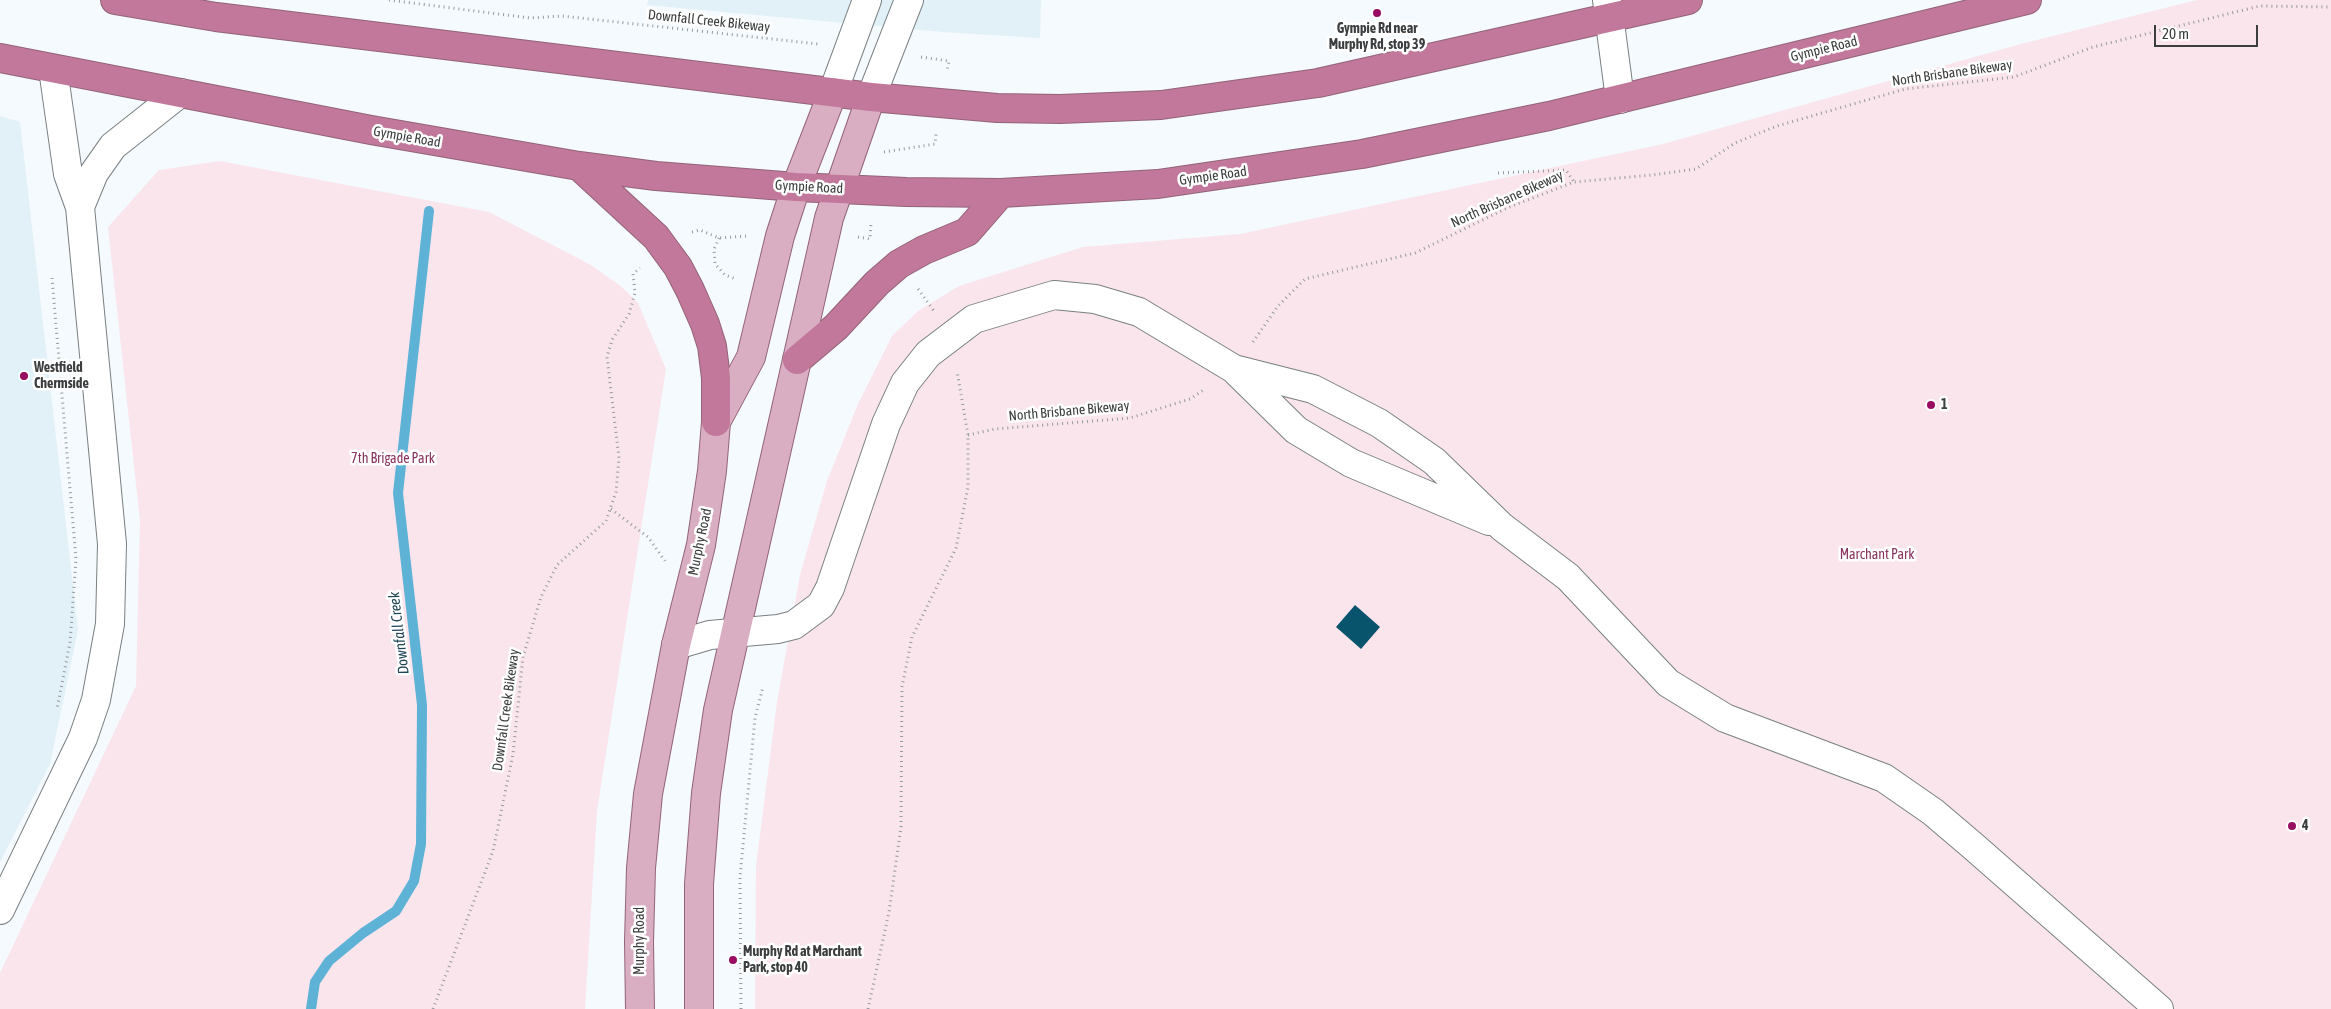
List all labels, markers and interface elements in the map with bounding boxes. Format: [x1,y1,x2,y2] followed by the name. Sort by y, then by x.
[647,6,771,36] street label: Downfall Creek Bikeway
[1371,7,1383,19] marker: Gympie Rd near Murphy Rd, stop 39
[2156,15,2260,47] scale bar
[1329,21,1425,54] place label: Gympie Rd near Murphy Rd, stop 39
[2162,25,2189,42] text: 20 m
[1789,33,1859,65] street label: Gympie Road
[1891,56,2013,90] street label: North Brisbane Bikeway
[372,123,442,151] street label: Gympie Road
[1178,163,1248,189] street label: Gympie Road
[1448,167,1566,231] street label: North Brisbane Bikeway
[775,177,843,197] street label: Gympie Road
[34,360,89,392] place label: Westfield Chermside
[18,370,30,382] marker: Westfield Chermside
[1008,397,1130,425] street label: North Brisbane Bikeway
[1941,397,1948,413] place label: 1
[1925,399,1937,411] marker: 1
[351,451,435,467] park label: 7th Brigade Park
[685,507,715,577] street label: Murphy Road
[1840,547,1914,563] park label: Marchant Park
[385,591,413,675] water label: Downfall Creek
[489,648,523,772] street label: Downfall Creek Bikeway
[2302,818,2309,834] place label: 4
[2286,820,2298,832] marker: 4
[632,907,648,975] street label: Murphy Road
[743,944,862,976] place label: Murphy Rd at Marchant Park, stop 40
[727,954,739,966] marker: Murphy Rd at Marchant Park, stop 40

